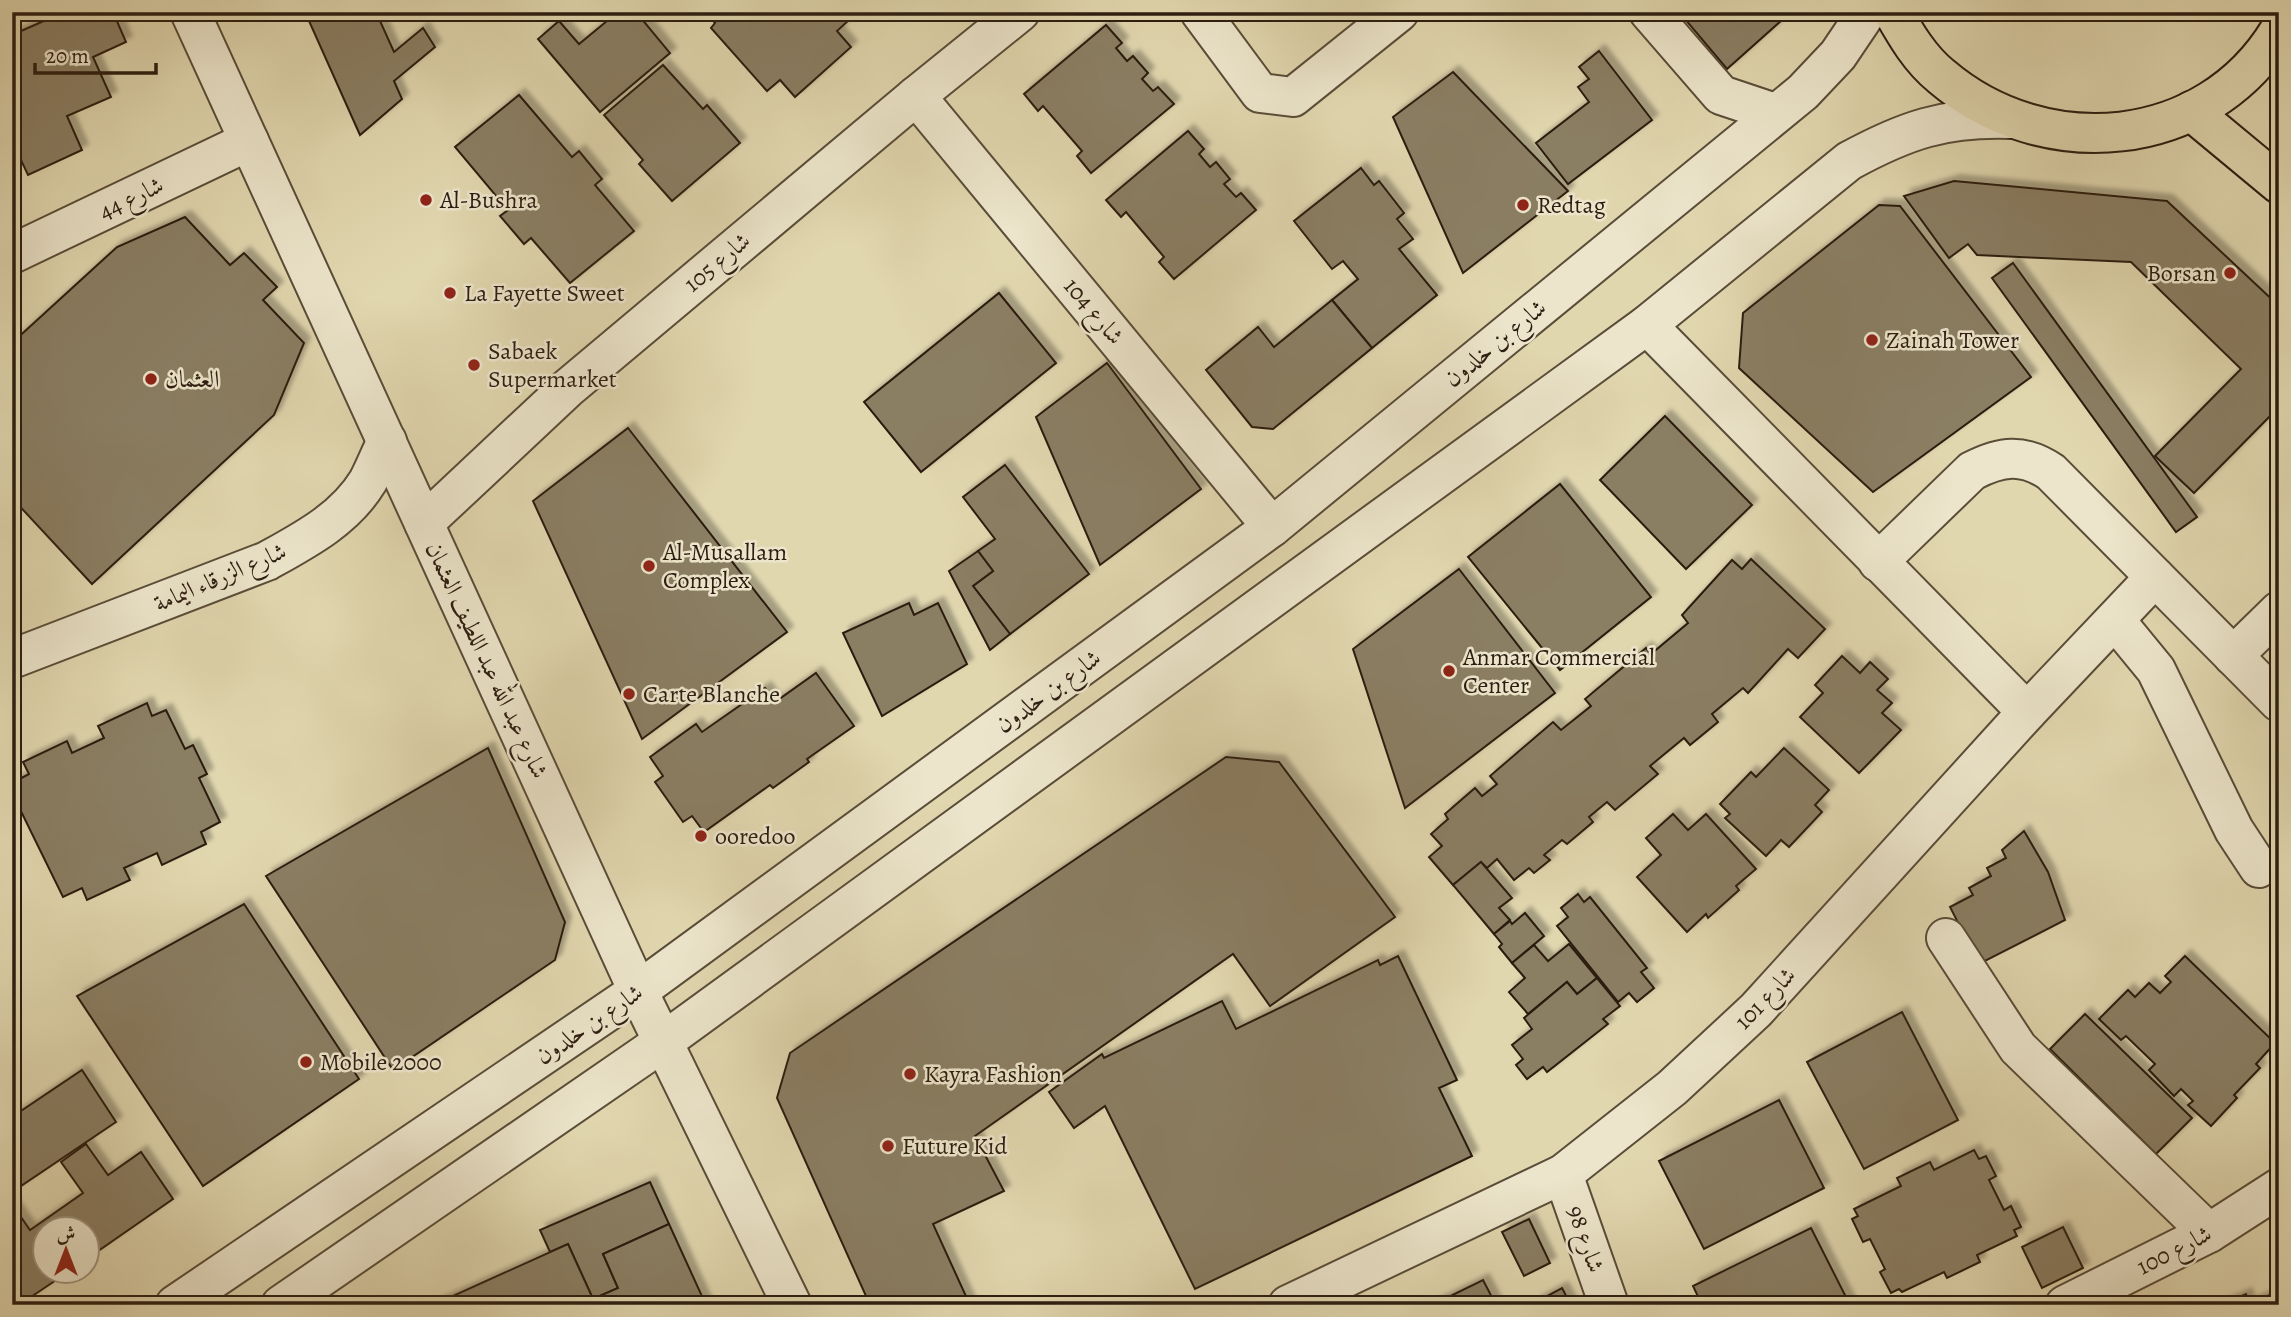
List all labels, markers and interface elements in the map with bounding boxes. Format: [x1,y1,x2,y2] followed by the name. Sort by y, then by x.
[35,32,156,76] scale bar
[46,42,89,70] text: 20 m
[93,169,170,231] street label: شارع 44
[439,184,539,216] place label: Al-Bushra
[1537,189,1606,221] place label: Redtag
[418,192,434,208] marker: Al-Bushra
[1515,197,1531,213] marker: Redtag
[677,225,760,302] street label: شارع 105
[2147,257,2216,289] place label: Borsan
[2222,265,2238,281] marker: Borsan
[1054,271,1131,354] street label: شارع 104
[464,277,625,309] place label: La Fayette Sweet
[442,285,458,301] marker: La Fayette Sweet
[1437,292,1555,397] street label: شارع بن خلدون
[1886,324,2019,356] place label: Zainah Tower
[1864,332,1880,348] marker: Zainah Tower
[488,335,617,395] place label: Sabaek Supermarket
[466,357,482,373] marker: Sabaek Supermarket
[165,363,219,395] place label: العثمان
[143,371,159,387] marker: العثمان
[149,535,293,623] street label: شارع الزرقاء اليمامة
[414,535,559,785] street label: شارع عبد الله عبد اللطيف العثمان
[662,536,787,596] place label: Al-Musallam Complex
[641,558,657,574] marker: Al-Musallam Complex
[1462,641,1655,701] place label: Anmar Commercial Center
[989,642,1110,743] street label: شارع بن خلدون
[1441,663,1457,679] marker: Anmar Commercial Center
[643,678,780,710] place label: Carte Blanche
[621,686,637,702] marker: Carte Blanche
[715,820,795,852] place label: ooredoo
[693,828,709,844] marker: ooredoo
[1727,960,1806,1039] street label: شارع 101
[529,976,651,1075] street label: شارع بن خلدون
[320,1046,442,1078] place label: Mobile 2000
[298,1054,314,1070] marker: Mobile 2000
[924,1058,1062,1090] place label: Kayra Fashion
[902,1066,918,1082] marker: Kayra Fashion
[902,1130,1007,1162] place label: Future Kid
[880,1138,896,1154] marker: Future Kid
[1556,1201,1612,1278] street label: شارع 98
[32,1216,102,1286] north arrow
[2131,1218,2219,1286] street label: شارع 100
[57,1221,75,1247] text: ش

